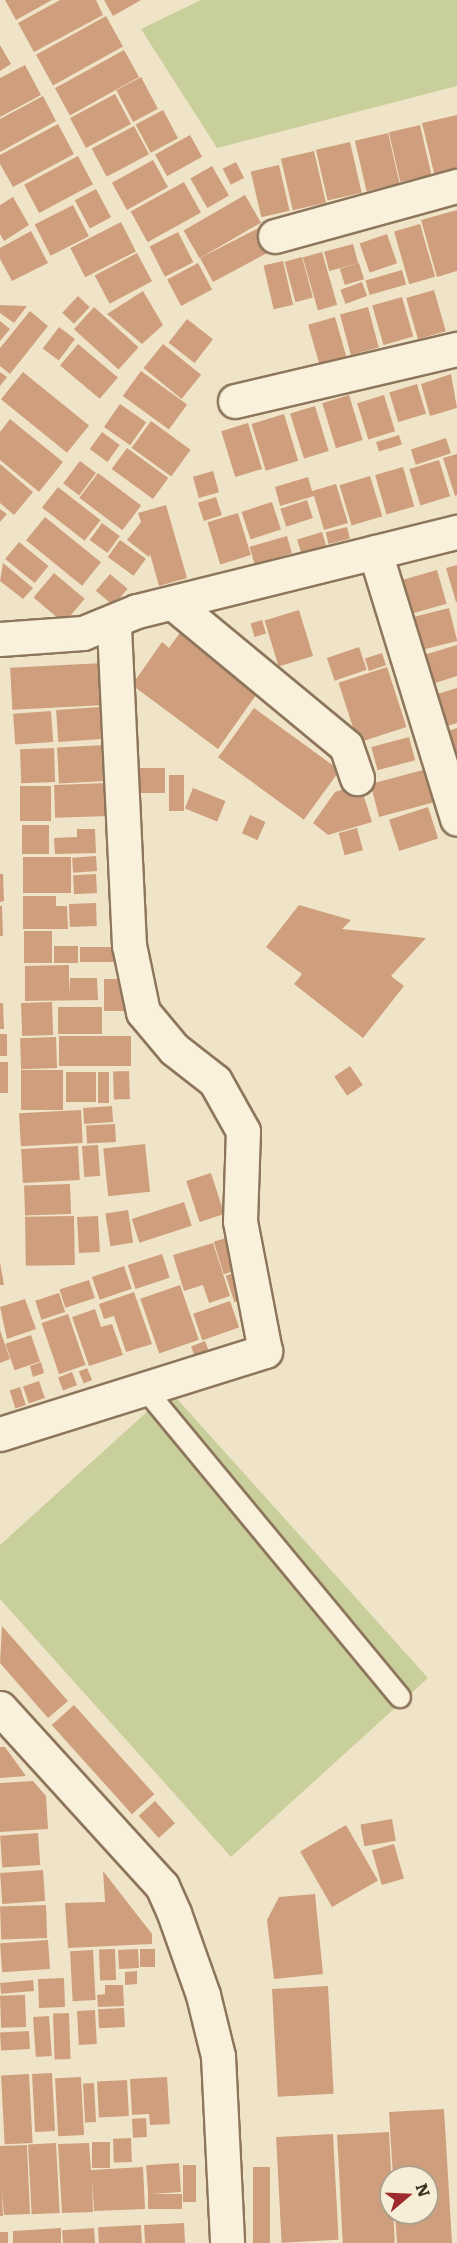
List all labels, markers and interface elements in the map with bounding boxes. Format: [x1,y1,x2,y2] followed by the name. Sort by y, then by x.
[379,2165,439,2225] north arrow
[411,2180,438,2200] text: N

